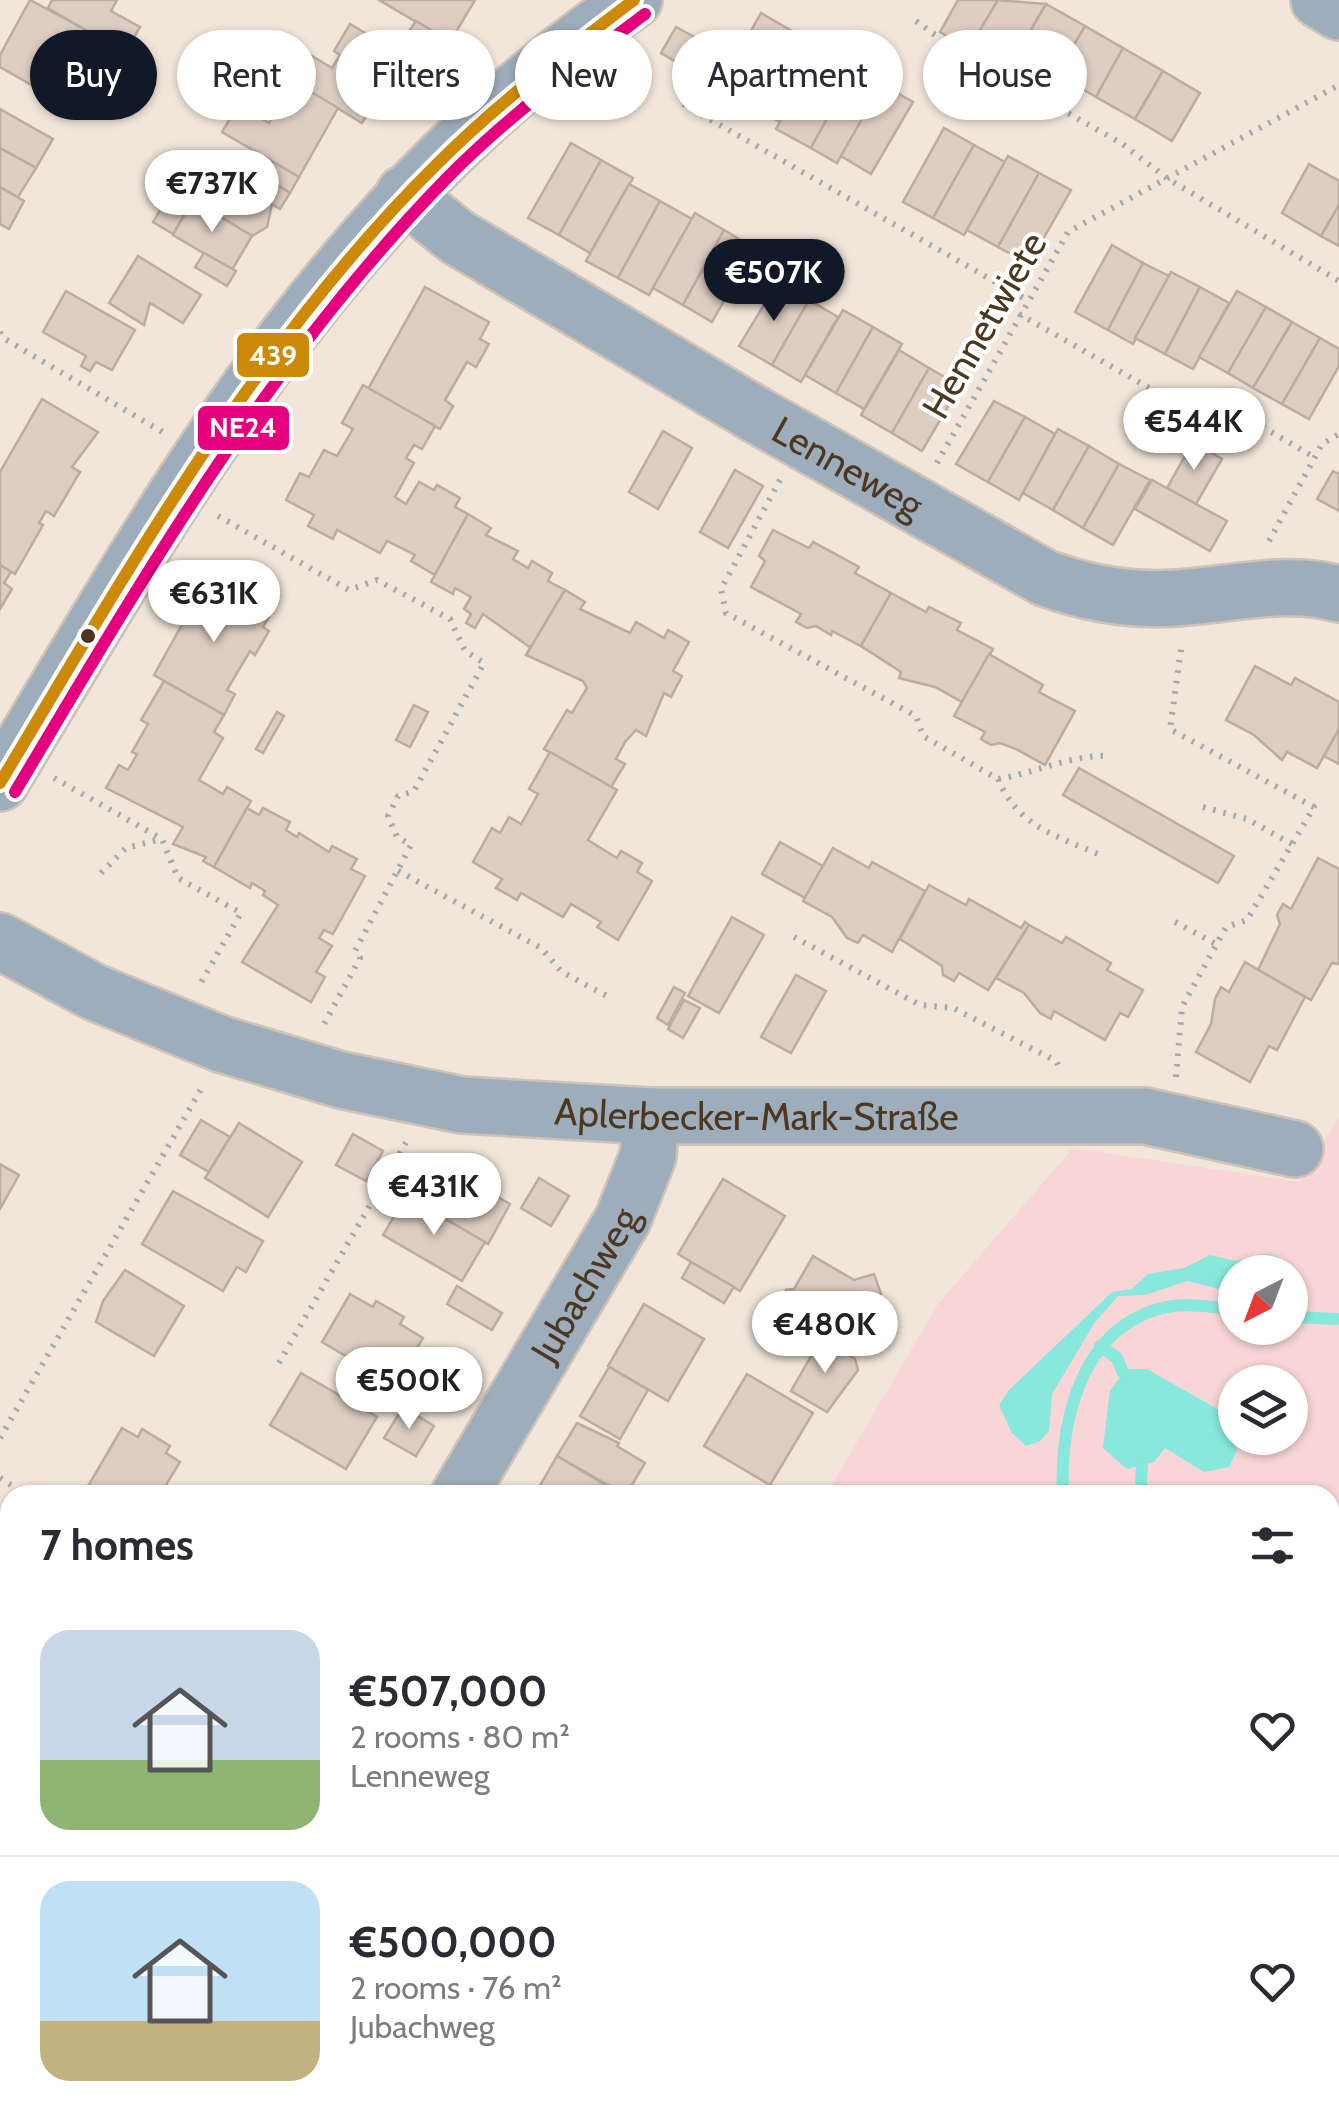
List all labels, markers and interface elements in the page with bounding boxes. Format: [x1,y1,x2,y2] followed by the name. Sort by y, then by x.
[30,30,157,120] chip: Buy
[177,30,316,120] chip: Rent
[336,30,495,120] chip: Filters
[515,30,652,120] chip: New
[672,30,903,120] chip: Apartment
[923,30,1087,120] chip: House
[142,150,282,235] pin: €737K
[167,163,257,202] text: €737K
[912,223,1056,427] street label: Hennetwiete
[704,239,844,324] pin: €507K
[726,252,822,291] text: €507K
[235,331,311,379] line badge: 439
[249,338,297,372] text: 439
[1124,388,1264,473] pin: €544K
[1145,401,1243,440] text: €544K
[196,404,291,452] line badge: NE24
[764,406,933,529] street label: Lenneweg
[209,410,277,444] text: NE24
[144,560,284,645] pin: €631K
[170,573,258,612] text: €631K
[78,626,98,646] unlabelled marker
[553,1087,959,1140] street label: Aplerbecker-Mark-Straße
[364,1153,504,1238] pin: €431K
[389,1166,479,1205] text: €431K
[520,1200,649,1371] street label: Jubachweg
[1218,1255,1308,1345] north arrow
[1218,1255,1308,1455] map controls
[755,1291,895,1376] pin: €480K
[774,1304,876,1343] text: €480K
[339,1347,479,1432] pin: €500K
[358,1360,460,1399] text: €500K
[1218,1365,1308,1455] button: layers
[1245,1518,1300,1573] icon: filters
[40,1519,194,1571] text: 7 homes
[350,1665,547,1717] text: €507,000
[120,1670,240,1790] icon: home
[1245,1703,1300,1758] icon: heart
[350,1717,570,1756] text: 2 rooms · 80 m²
[350,1756,490,1795] text: Lenneweg
[350,1916,557,1968] text: €500,000
[120,1921,240,2041] icon: home
[1245,1954,1300,2009] icon: heart
[350,1968,562,2007] text: 2 rooms · 76 m²
[350,2007,495,2046] text: Jubachweg

